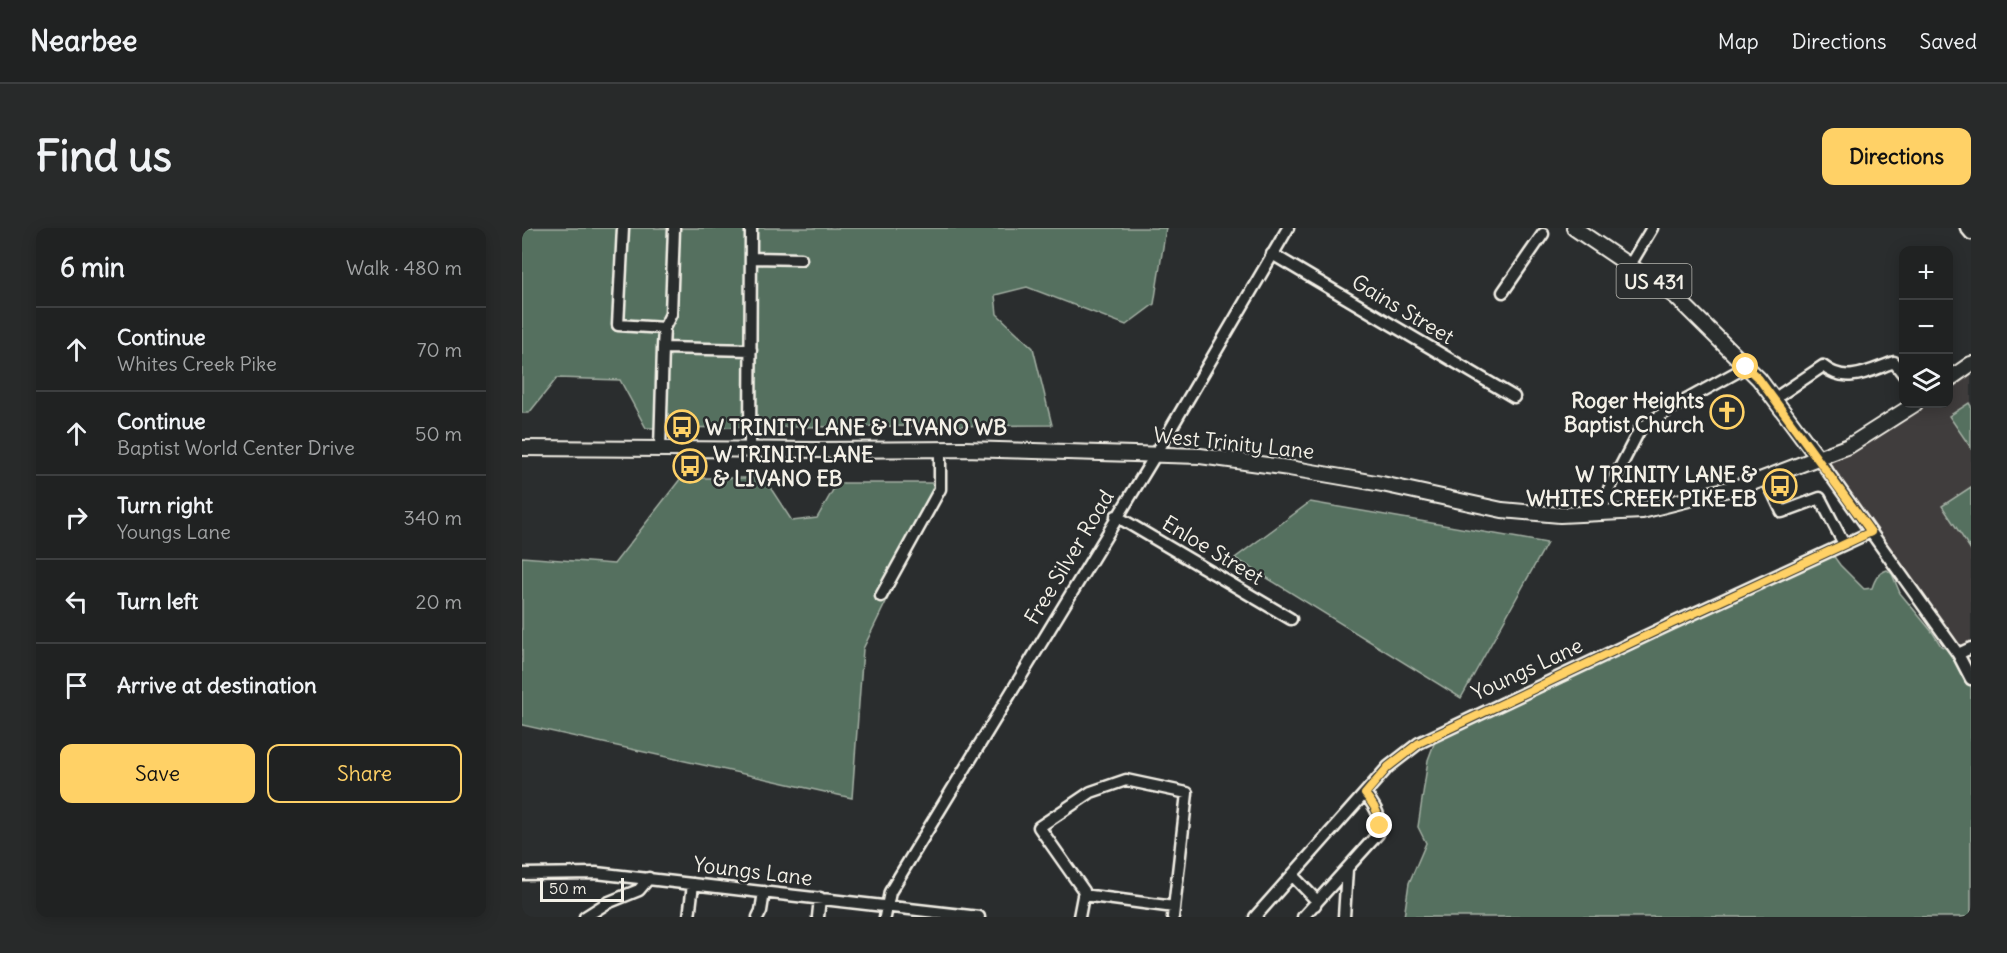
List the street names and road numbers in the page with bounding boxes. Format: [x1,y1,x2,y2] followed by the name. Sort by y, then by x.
[1616,264,1692,298] road number: US 431
[1347,268,1459,350] street label: Gains Street
[1152,421,1316,465] street label: West Trinity Lane
[1018,485,1120,629] street label: Free Silver Road
[1158,509,1268,591] street label: Enloe Street
[1467,632,1587,706] street label: Youngs Lane
[692,850,814,892] street label: Youngs Lane

